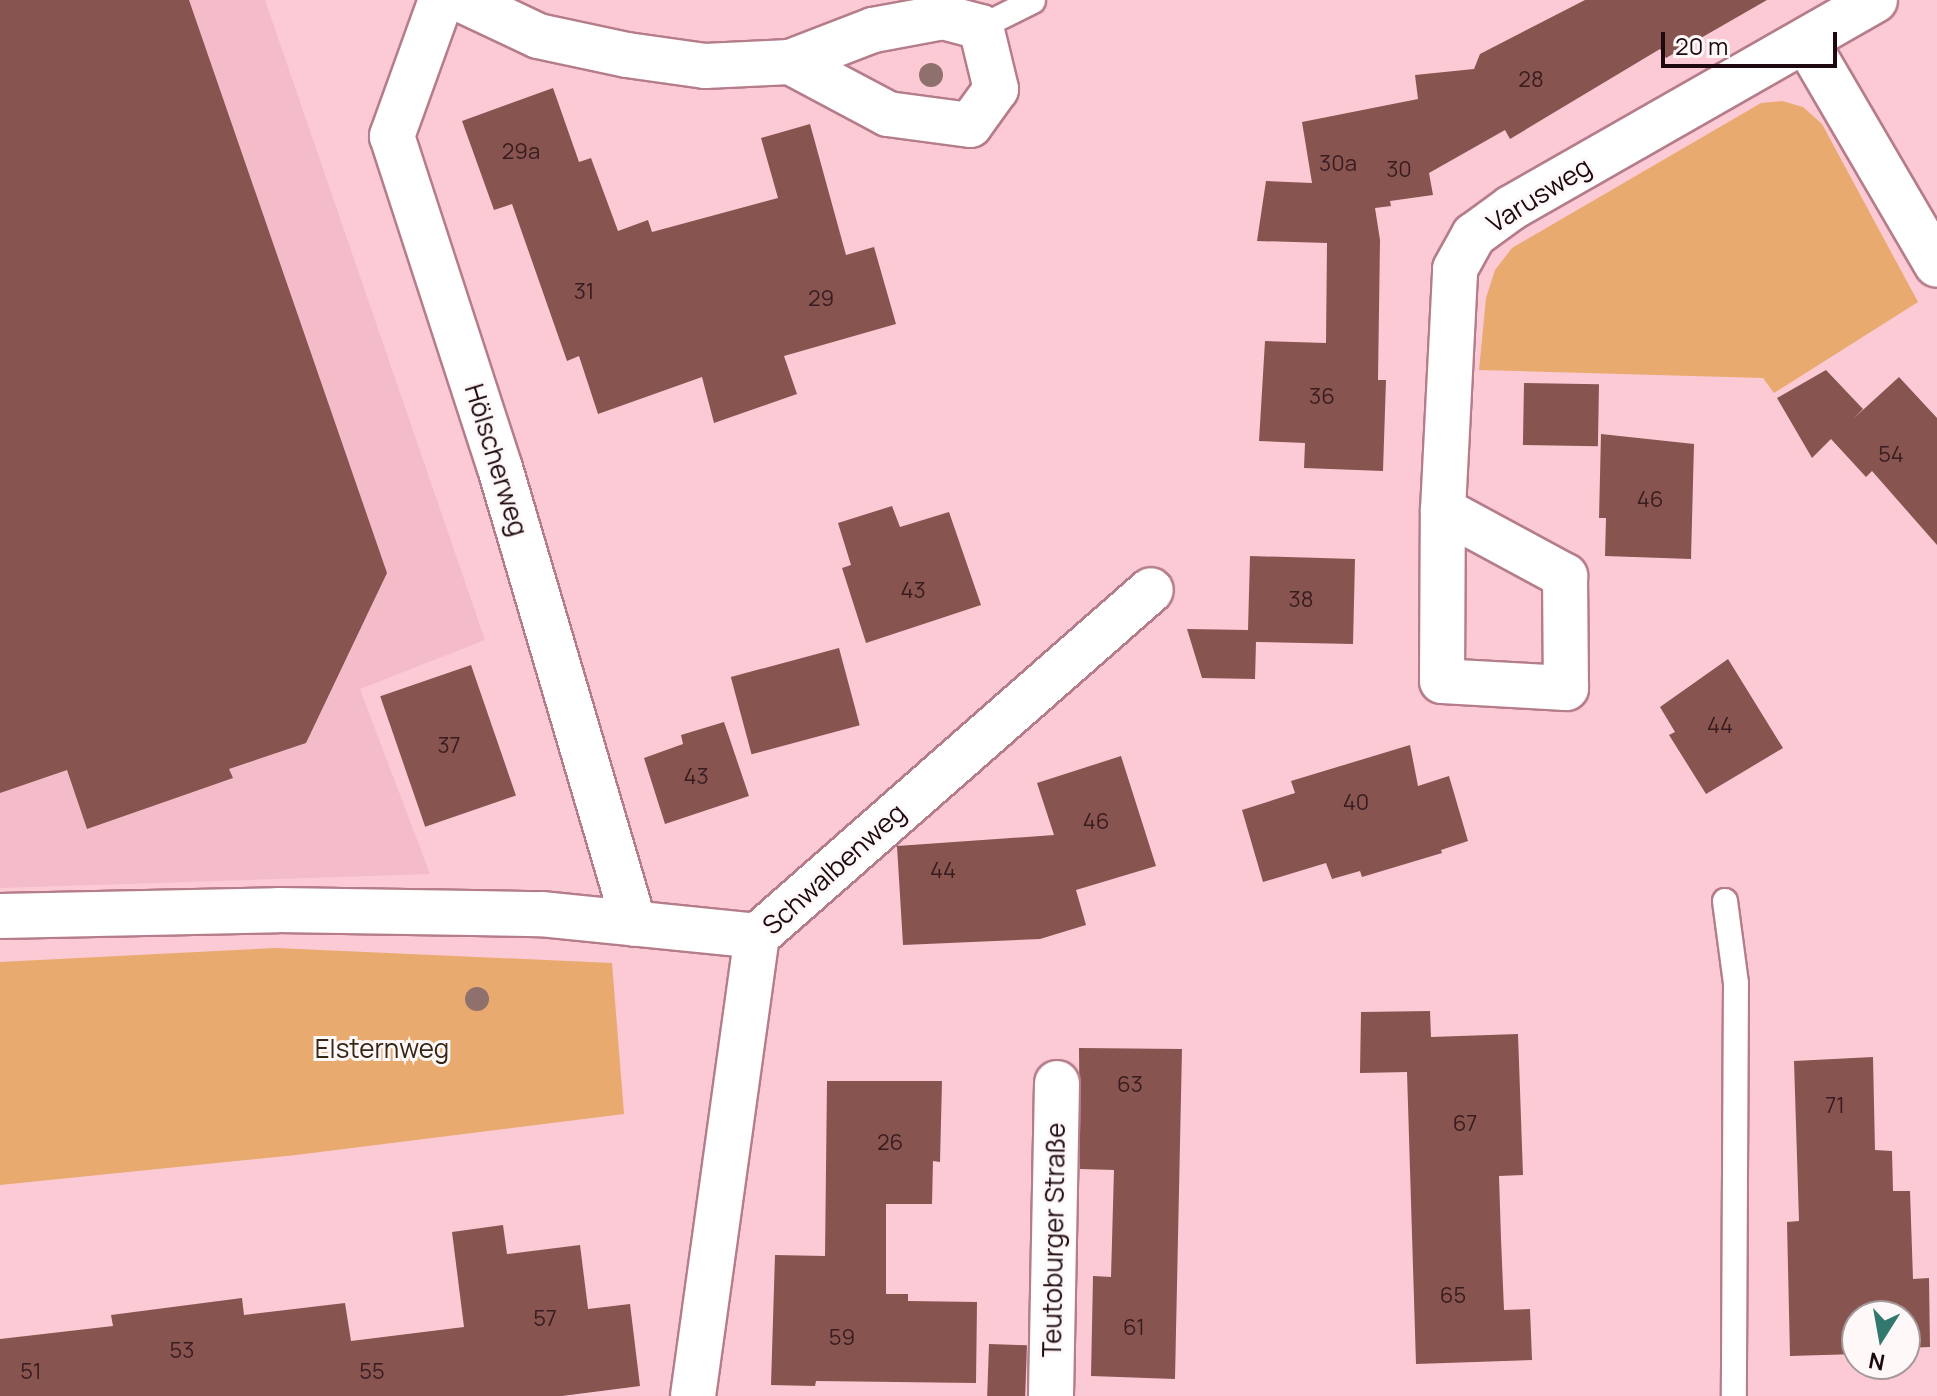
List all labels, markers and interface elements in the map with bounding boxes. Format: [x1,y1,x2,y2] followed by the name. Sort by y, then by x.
[1665,16,1841,66] scale bar
[1675,29,1728,62] text: 20 m
[1518,67,1544,93] house number: 28
[502,139,540,165] house number: 29a
[1319,151,1357,177] house number: 30a
[1481,151,1597,239] street label: Varusweg
[1386,157,1412,183] house number: 30
[574,279,594,305] house number: 31
[808,286,834,312] house number: 29
[458,380,534,540] street label: Hölscherweg
[1309,384,1335,410] house number: 36
[1878,442,1904,468] house number: 54
[1637,487,1663,513] house number: 46
[900,578,926,604] house number: 43
[1289,587,1313,613] house number: 38
[1707,713,1733,739] house number: 44
[437,733,461,759] house number: 37
[683,764,709,790] house number: 43
[1343,790,1369,816] house number: 40
[756,797,912,941] street label: Schwalbenweg
[1083,809,1109,835] house number: 46
[930,858,956,884] house number: 44
[315,1033,449,1065] park label: Elsternweg
[1117,1072,1143,1098] house number: 63
[1825,1093,1845,1119] house number: 71
[1453,1111,1477,1137] house number: 67
[1036,1122,1072,1358] street label: Teutoburger Straße
[877,1130,903,1156] house number: 26
[1440,1283,1466,1309] house number: 65
[1841,1300,1921,1380] north arrow
[533,1306,557,1332] house number: 57
[1123,1315,1145,1341] house number: 61
[829,1325,855,1351] house number: 59
[170,1338,194,1364] house number: 53
[1866,1345,1887,1378] text: N
[20,1359,42,1385] house number: 51
[359,1359,385,1385] house number: 55

